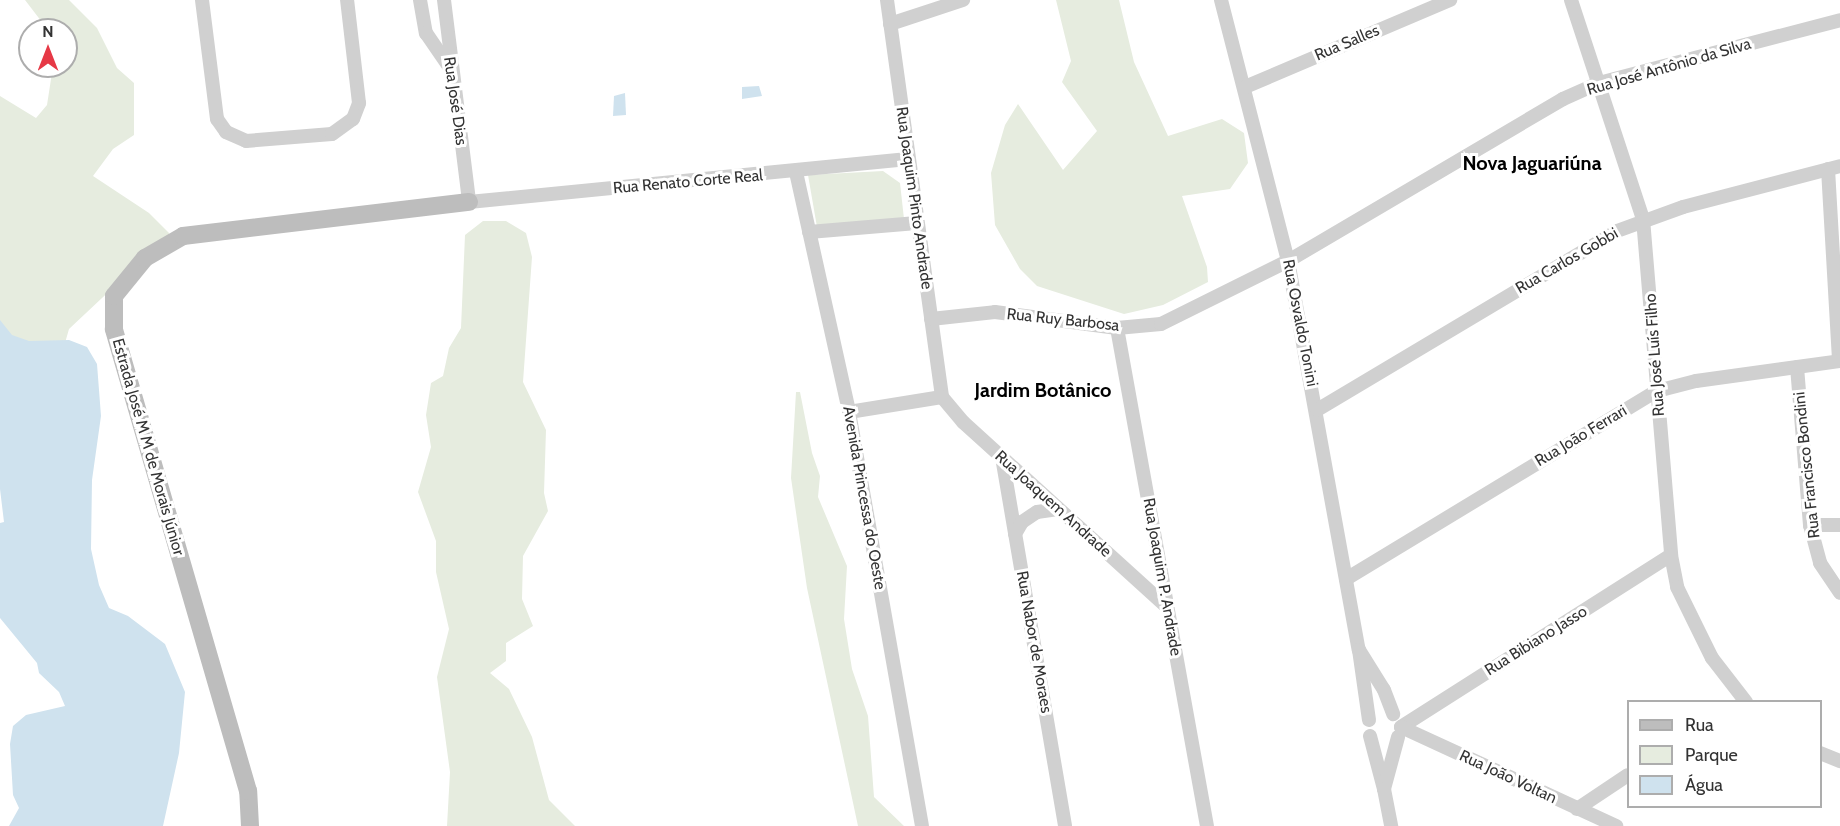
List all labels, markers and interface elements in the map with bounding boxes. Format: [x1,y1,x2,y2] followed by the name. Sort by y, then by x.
[18,18,78,78] north arrow
[1312,21,1382,65] street label: Rua Salles
[42,22,54,41] text: N
[1585,34,1753,100] street label: Rua José Antônio da Silva
[439,55,471,147] street label: Rua José Dias
[892,105,936,291] street label: Rua Joaquim Pinto Andrade
[1462,151,1602,175] district label: Nova Jaguariúna
[612,166,764,198] street label: Rua Renato Corte Real
[1512,224,1622,298] street label: Rua Carlos Gobbi
[1278,258,1322,388] street label: Rua Osvaldo Tonini
[1641,293,1669,417] street label: Rua José Luís Filho
[1006,305,1120,335] street label: Rua Ruy Barbosa
[108,336,188,558] street label: Estrada José M M de Morais Júnior
[975,378,1111,402] district label: Jardim Botânico
[1790,391,1824,539] street label: Rua Francisco Bondini
[1532,401,1630,471] street label: Rua João Ferrari
[838,405,890,591] street label: Avenida Princessa do Oeste
[991,447,1115,561] street label: Rua Joaquem Andrade
[1139,497,1185,657] street label: Rua Joaquim P. Andrade
[1012,569,1056,715] street label: Rua Nabor de Moraes
[1481,602,1591,680] street label: Rua Bibiano Jasso
[1627,700,1822,808] legend
[1685,714,1714,736] text: Rua
[1685,744,1738,766] text: Parque
[1456,746,1560,808] street label: Rua João Voltan
[1685,774,1723,796] text: Água

